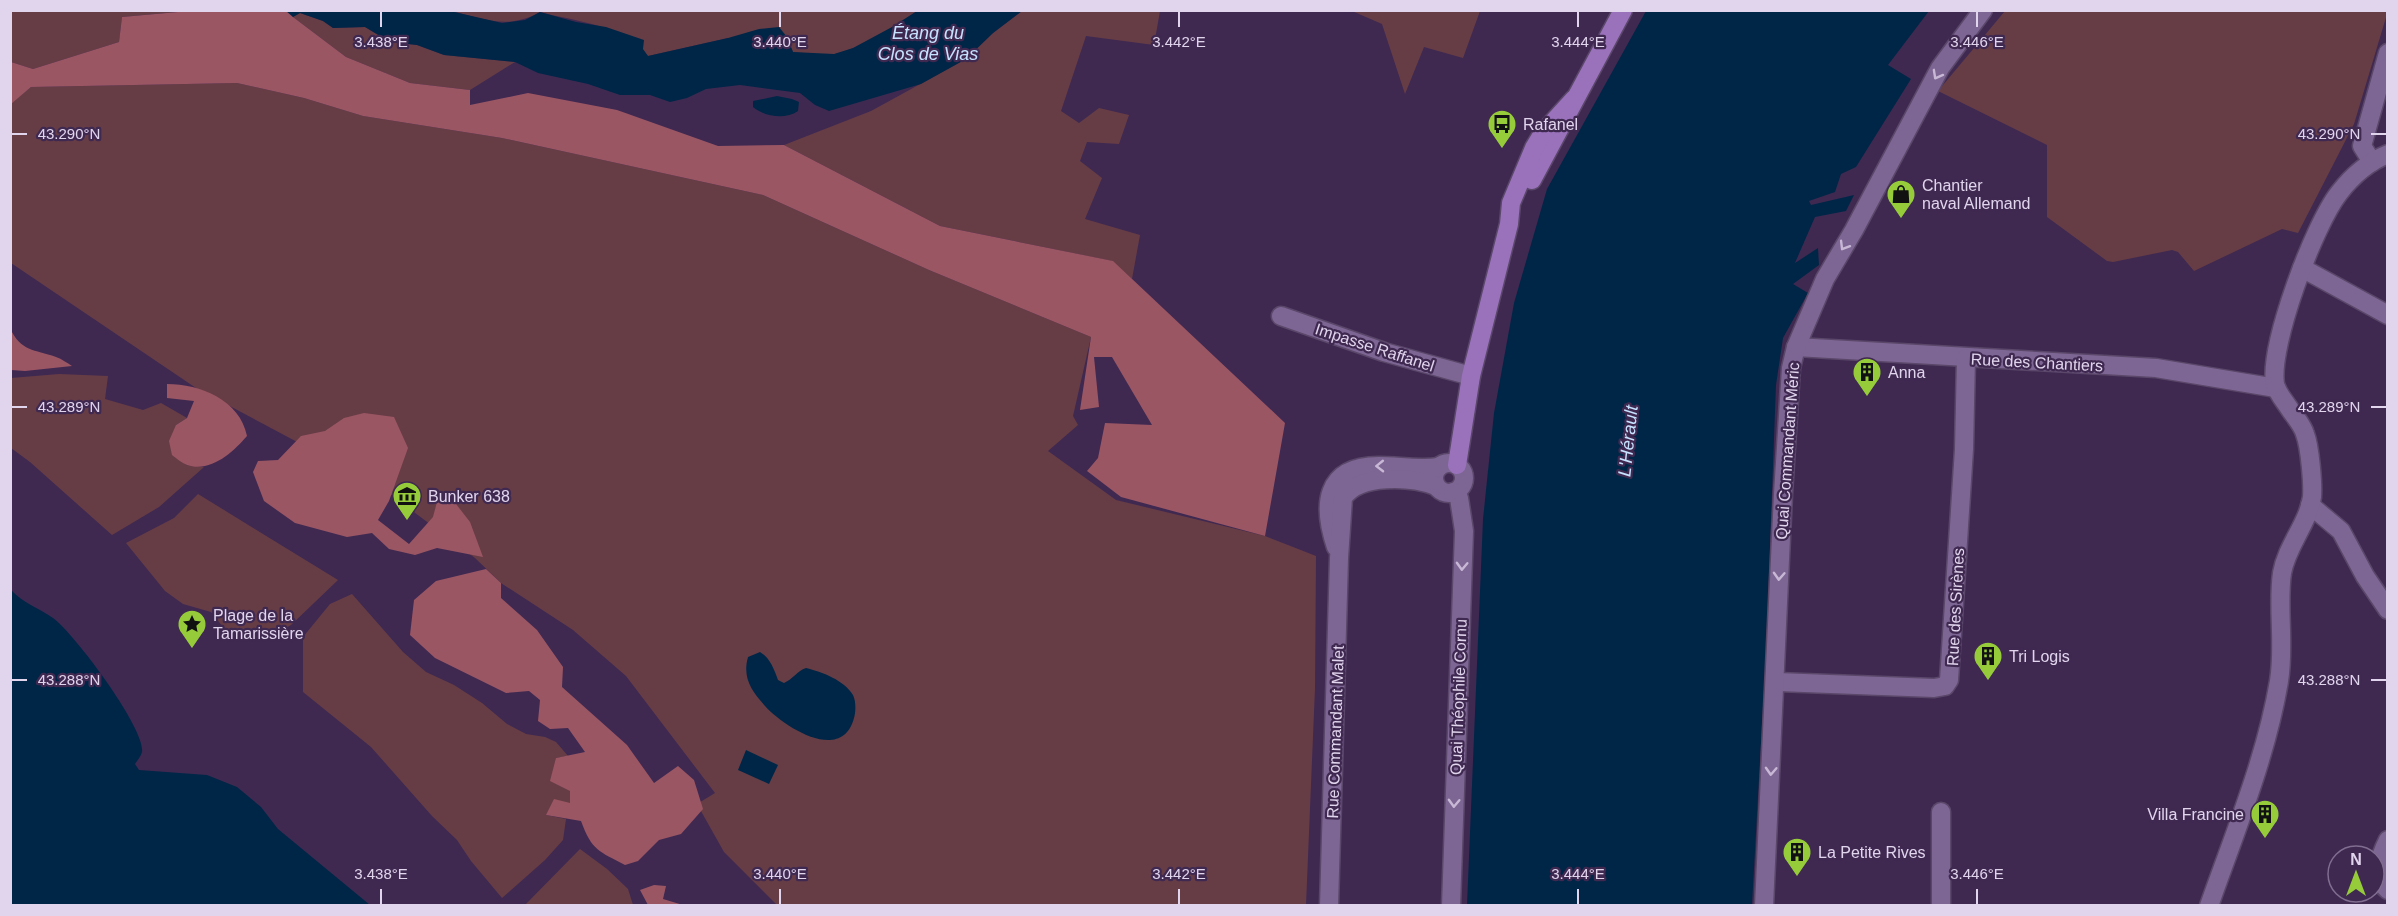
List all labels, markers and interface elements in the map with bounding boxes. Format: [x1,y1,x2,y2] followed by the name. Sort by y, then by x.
[878,23,978,64] water label: Étang du Clos de Vias
[354,33,408,50] text: 3.438°E
[753,33,807,50] text: 3.440°E
[1152,33,1206,50] text: 3.442°E
[1551,33,1605,50] text: 3.444°E
[1950,33,2004,50] text: 3.446°E
[1932,68,1944,79] one-way arrow
[1486,108,1518,150] bus stop icon: Rafanel
[1523,116,1578,133] place label: Rafanel
[38,125,100,142] text: 43.290°N
[2298,125,2360,142] text: 43.290°N
[1922,177,2031,212] place label: Chantier naval Allemand
[1885,178,1917,220] shop icon: Chantier naval Allemand
[1840,240,1851,250] one-way arrow
[1313,320,1437,375] street label: Impasse Raffanel
[1970,351,2104,374] street label: Rue des Chantiers
[1851,356,1883,398] building icon: Anna
[1773,362,1802,540] street label: Quai Commandant Méric
[1888,364,1925,381] place label: Anna
[38,398,100,415] text: 43.289°N
[2298,398,2360,415] text: 43.289°N
[1614,403,1642,478] water label: L'Hérault
[1376,460,1385,472] one-way arrow
[391,480,423,522] museum icon: Bunker 638
[428,488,510,505] place label: Bunker 638
[1944,548,1967,667] street label: Rue des Sirènes
[1456,561,1469,570] one-way arrow
[1773,572,1786,581] one-way arrow
[213,607,304,642] place label: Plage de la Tamarissière
[176,608,208,650] place icon: Plage de la Tamarissière
[1447,619,1470,775] street label: Quai Théophile Cornu
[1972,640,2004,682] building icon: Tri Logis
[1324,645,1347,819] street label: Rue Commandant Malet
[2009,648,2070,665] place label: Tri Logis
[38,671,100,688] text: 43.288°N
[2298,671,2360,688] text: 43.288°N
[1765,766,1778,775] one-way arrow
[1448,798,1461,807] one-way arrow
[2249,798,2281,840] building icon: Villa Francine
[2147,806,2244,823] place label: Villa Francine
[1781,836,1813,878] building icon: La Petite Rives
[1818,844,1926,861] place label: La Petite Rives
[2326,844,2386,904] north arrow
[2350,851,2362,868] text: N
[354,865,408,882] text: 3.438°E
[753,865,807,882] text: 3.440°E
[1152,865,1206,882] text: 3.442°E
[1551,865,1605,882] text: 3.444°E
[1950,865,2004,882] text: 3.446°E

